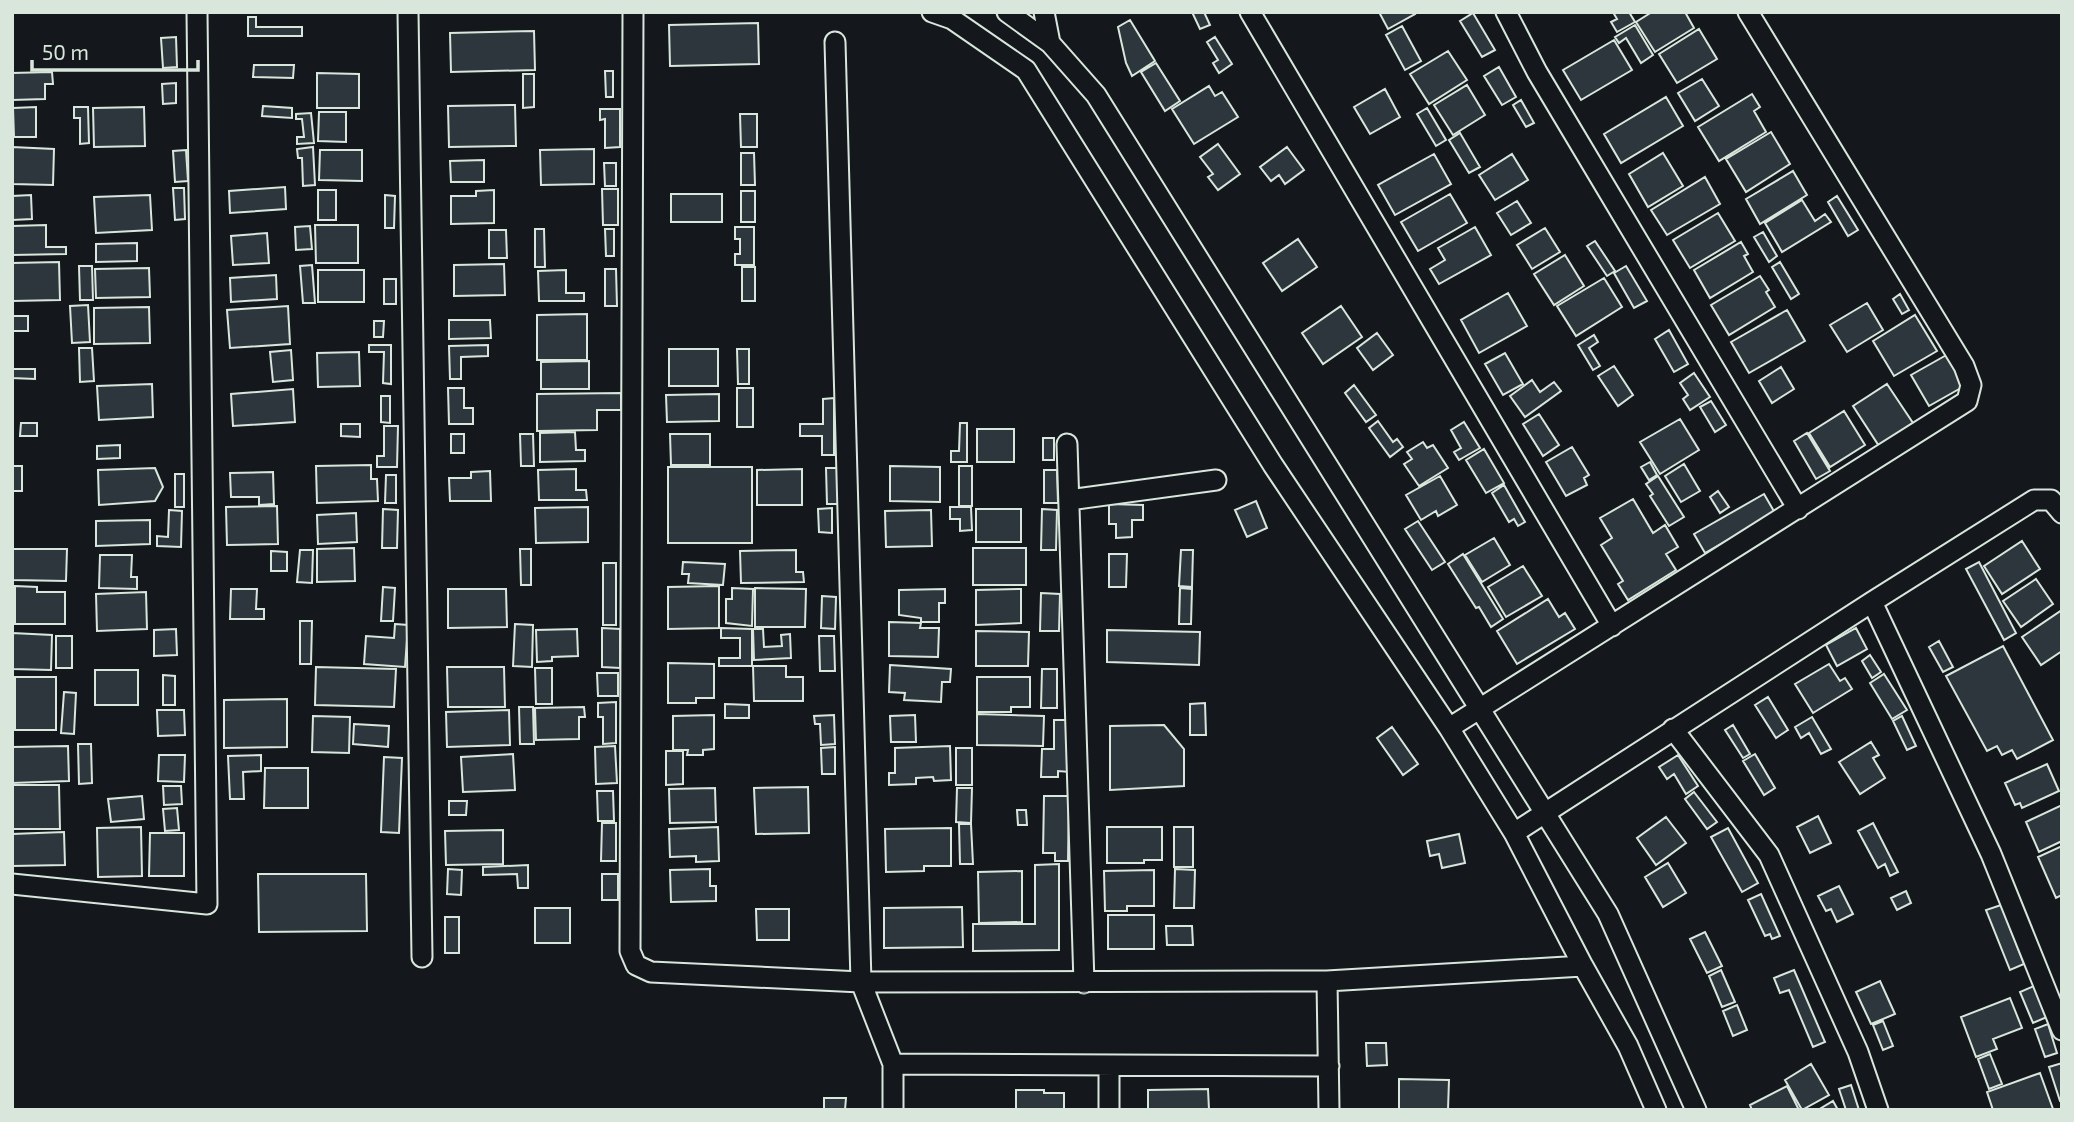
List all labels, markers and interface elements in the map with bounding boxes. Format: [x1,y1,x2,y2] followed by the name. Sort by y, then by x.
[32,28,198,72] scale bar
[42,39,89,64] text: 50 m

